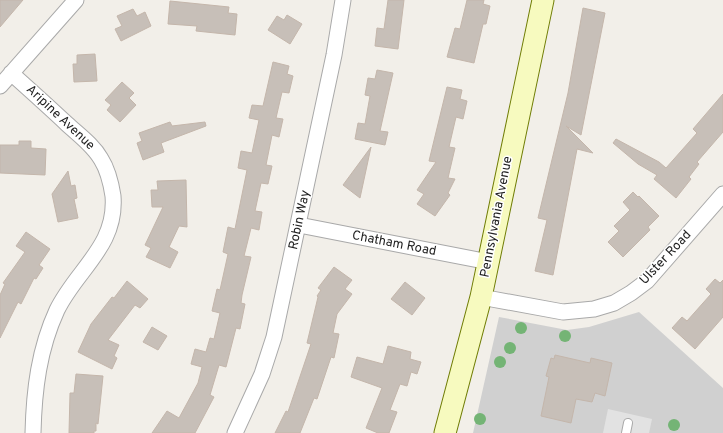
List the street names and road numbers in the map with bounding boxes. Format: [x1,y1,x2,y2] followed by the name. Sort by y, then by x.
[22,82,98,154] street label: Aripine Avenue
[477,155,517,279] street label: Pennsylvania Avenue
[286,189,314,251] street label: Robin Way
[350,228,438,260] street label: Chatham Road
[637,228,695,288] street label: Ulster Road

